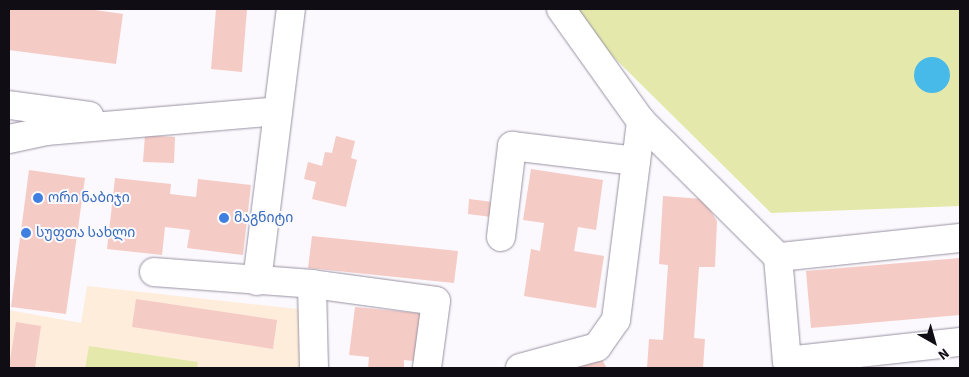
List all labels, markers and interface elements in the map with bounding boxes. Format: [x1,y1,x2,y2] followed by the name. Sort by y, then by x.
[48,190,130,206] place label: ორი ნაბიჯი
[32,192,44,204] marker: ორი ნაბიჯი
[234,210,293,226] place label: მაგნიტი
[218,212,230,224] marker: მაგნიტი
[36,225,135,241] place label: სუფთა სახლი
[20,227,32,239] marker: სუფთა სახლი
[909,317,959,367] north arrow
[933,343,953,365] text: N

